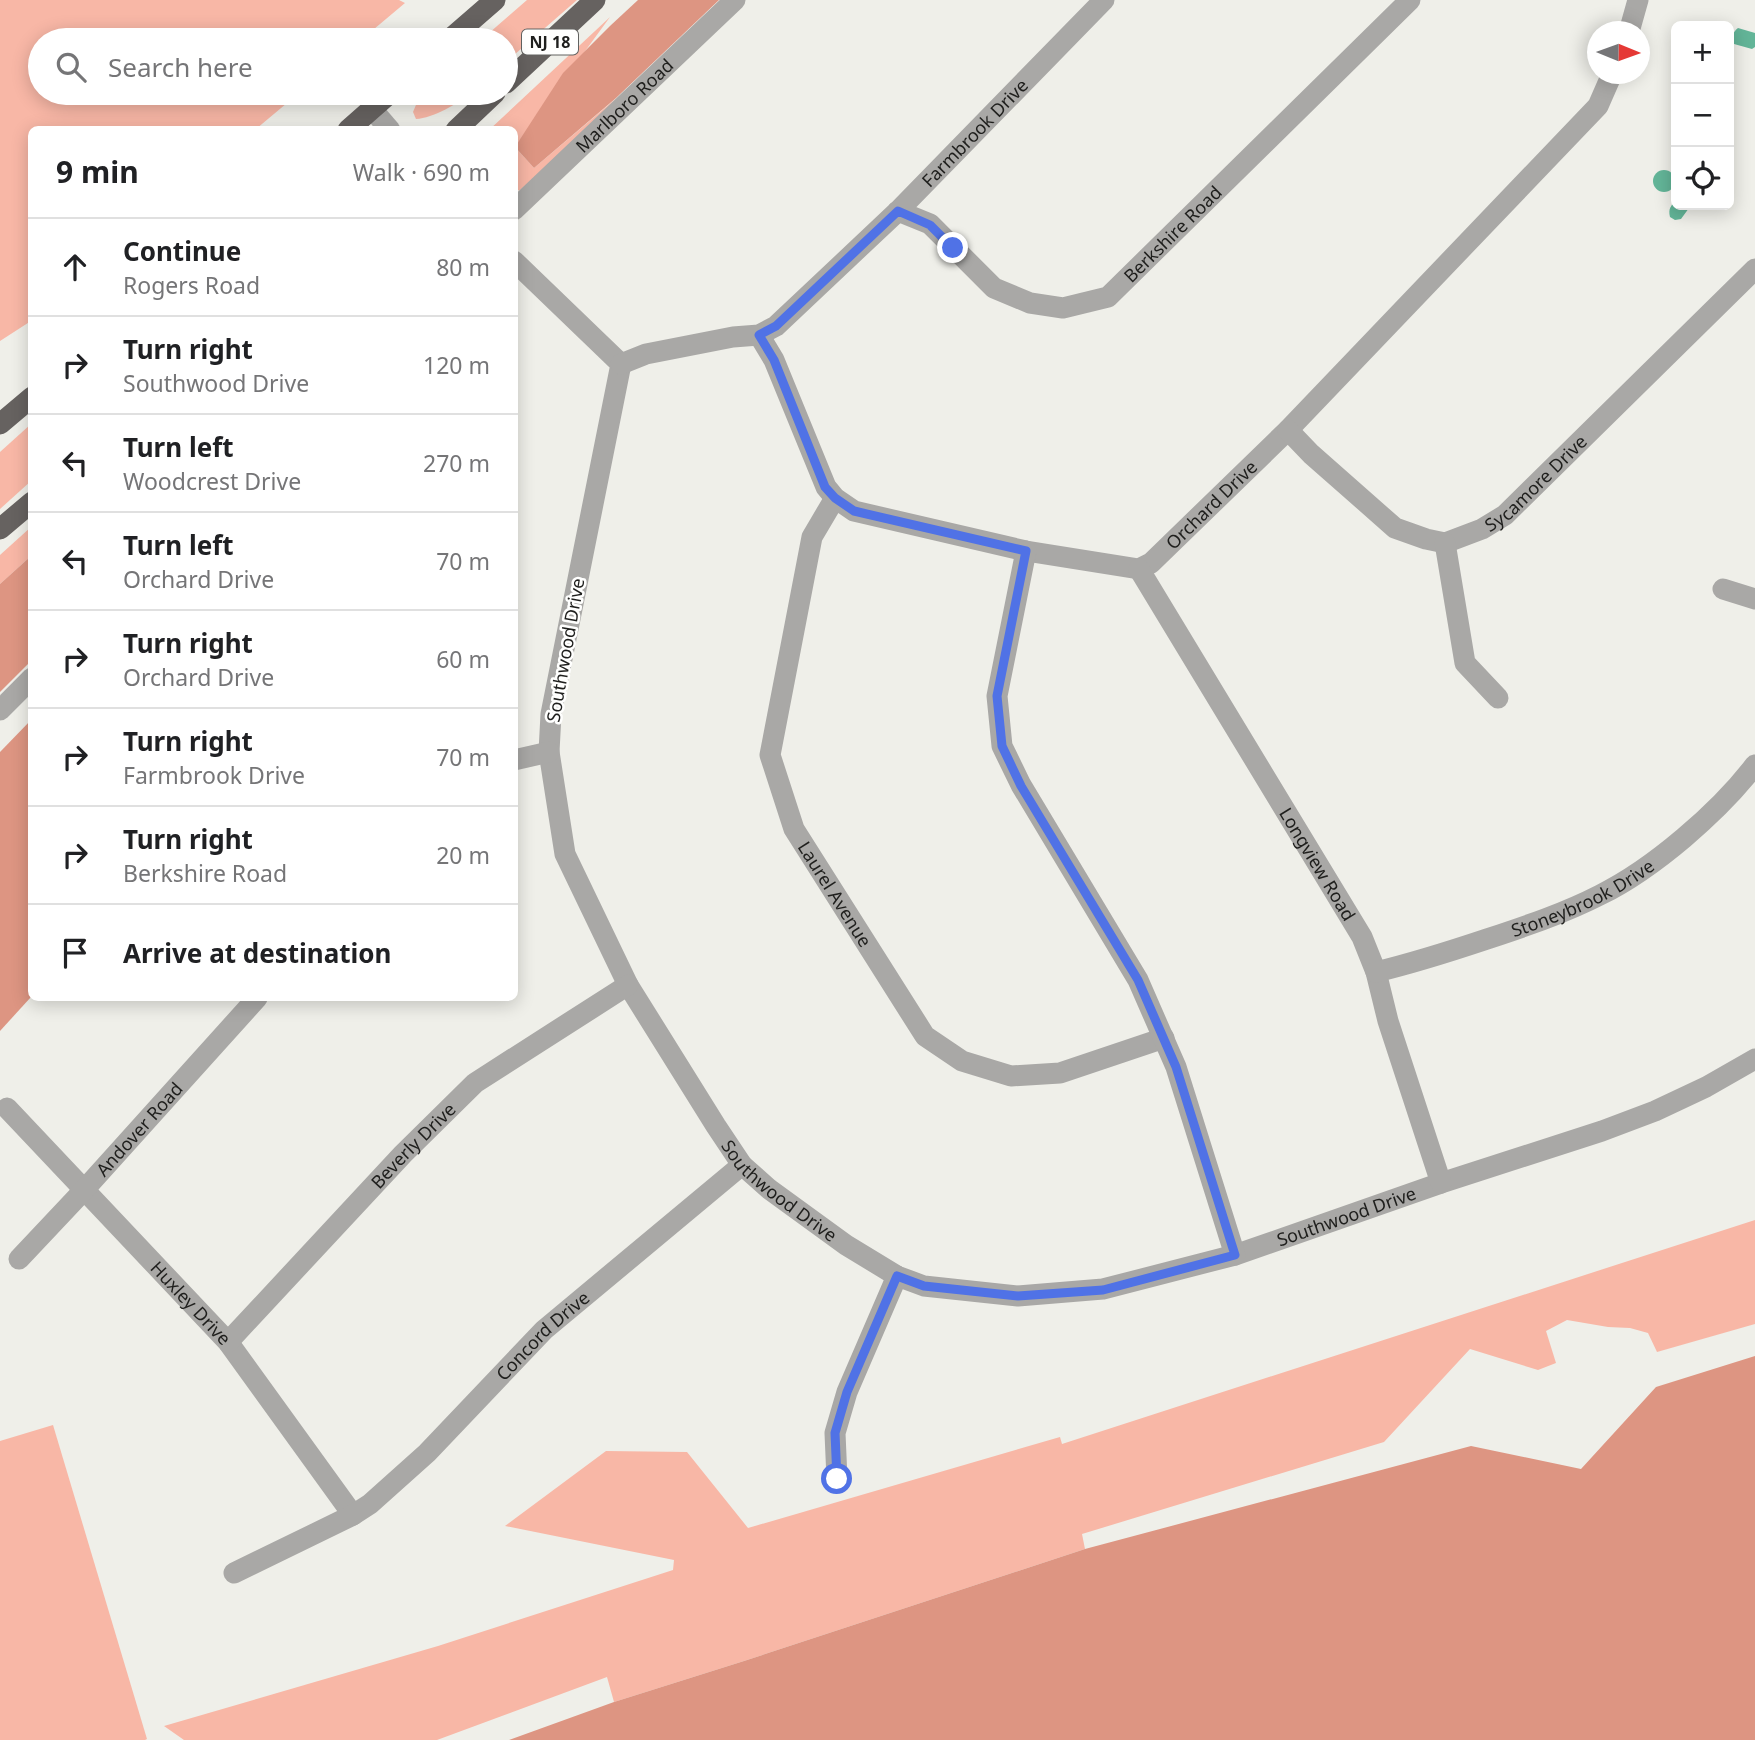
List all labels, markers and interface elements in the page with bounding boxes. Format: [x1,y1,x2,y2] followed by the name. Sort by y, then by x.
[1587,21,1650,84] north arrow
[1671,21,1734,210] map controls
[1671,21,1734,84] button: +
[28,28,518,105] search box
[522,30,578,54] road number: NJ 18
[52,48,90,86] icon: search
[108,49,253,85] text: Search here
[570,53,678,158] street label: Marlboro Road
[916,73,1033,192] street label: Farmbrook Drive
[1671,84,1734,147] button: −
[1671,147,1734,210] button: locate
[56,151,139,192] text: 9 min
[353,156,490,188] text: Walk · 690 m
[1118,180,1227,287] street label: Berkshire Road
[937,232,968,263] route end
[123,233,241,269] text: Continue
[56,248,94,286] icon: ahead
[436,251,490,283] text: 80 m
[123,269,260,301] text: Rogers Road
[123,331,253,367] text: Turn right
[56,346,94,384] icon: right
[423,349,490,381] text: 120 m
[123,367,309,399] text: Southwood Drive
[123,429,234,465] text: Turn left
[1480,429,1592,537] street label: Sycamore Drive
[56,444,94,482] icon: left
[423,447,490,479] text: 270 m
[1160,455,1262,554] street label: Orchard Drive
[123,465,301,497] text: Woodcrest Drive
[123,527,234,563] text: Turn left
[56,542,94,580] icon: left
[436,545,490,577] text: 70 m
[123,563,274,595] text: Orchard Drive
[541,576,589,724] street label: Southwood Drive
[123,625,253,661] text: Turn right
[56,640,94,678] icon: right
[436,643,490,675] text: 60 m
[123,661,274,693] text: Orchard Drive
[123,723,253,759] text: Turn right
[56,738,94,776] icon: right
[436,741,490,773] text: 70 m
[123,759,305,791] text: Farmbrook Drive
[1274,803,1361,925] street label: Longview Road
[123,821,253,857] text: Turn right
[56,836,94,874] icon: right
[793,837,877,951] street label: Laurel Avenue
[436,839,490,871] text: 20 m
[1508,853,1659,942] street label: Stoneybrook Drive
[123,857,287,889] text: Berkshire Road
[56,934,94,972] icon: arrive
[123,935,392,971] text: Arrive at destination
[90,1077,188,1181] street label: Andover Road
[365,1097,460,1193] street label: Beverly Drive
[716,1135,842,1247] street label: Southwood Drive
[1274,1181,1419,1251] street label: Southwood Drive
[146,1256,236,1350] street label: Huxley Drive
[490,1285,594,1385] street label: Concord Drive
[821,1463,852,1494] route start

